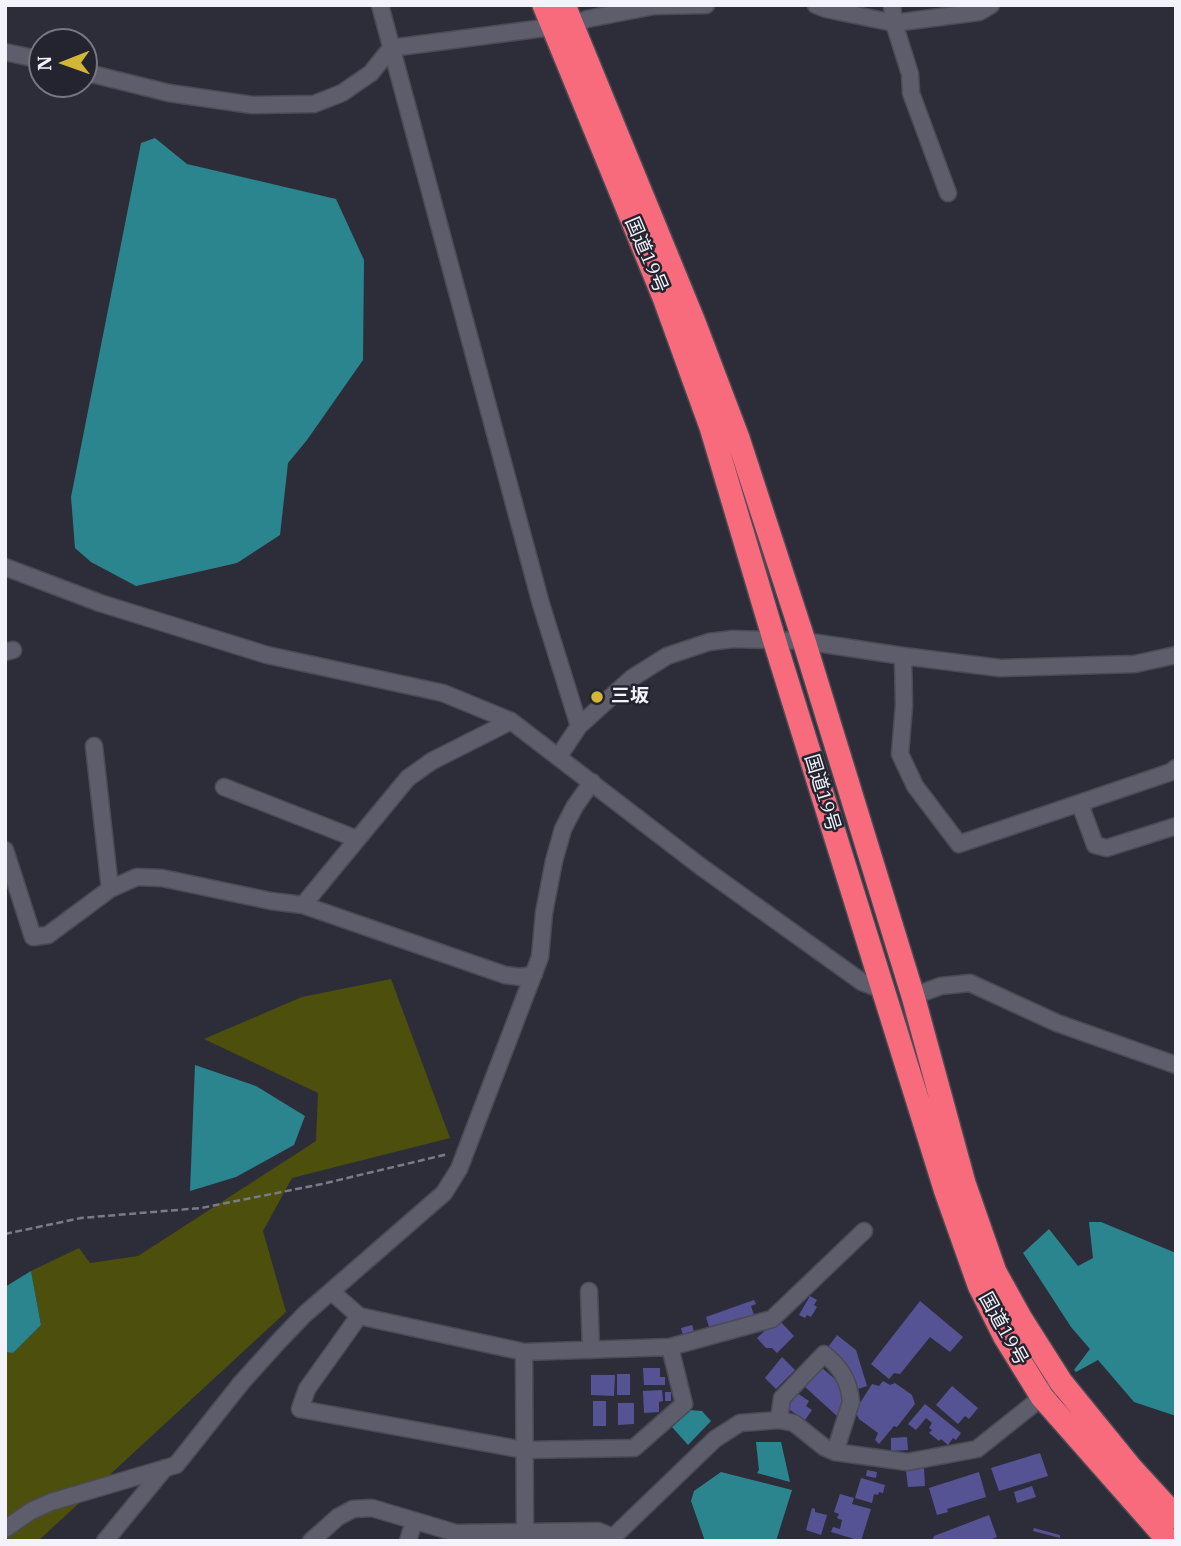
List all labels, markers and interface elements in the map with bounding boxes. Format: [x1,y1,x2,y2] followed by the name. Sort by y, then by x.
[28,28,98,98] north arrow
[32,56,56,71] text: N
[620,214,672,296] street label: 国道19号
[611,686,649,708] place label: 三坂
[589,689,605,705] marker: 三坂
[799,752,845,834] street label: 国道19号
[974,1289,1032,1369] street label: 国道19号

